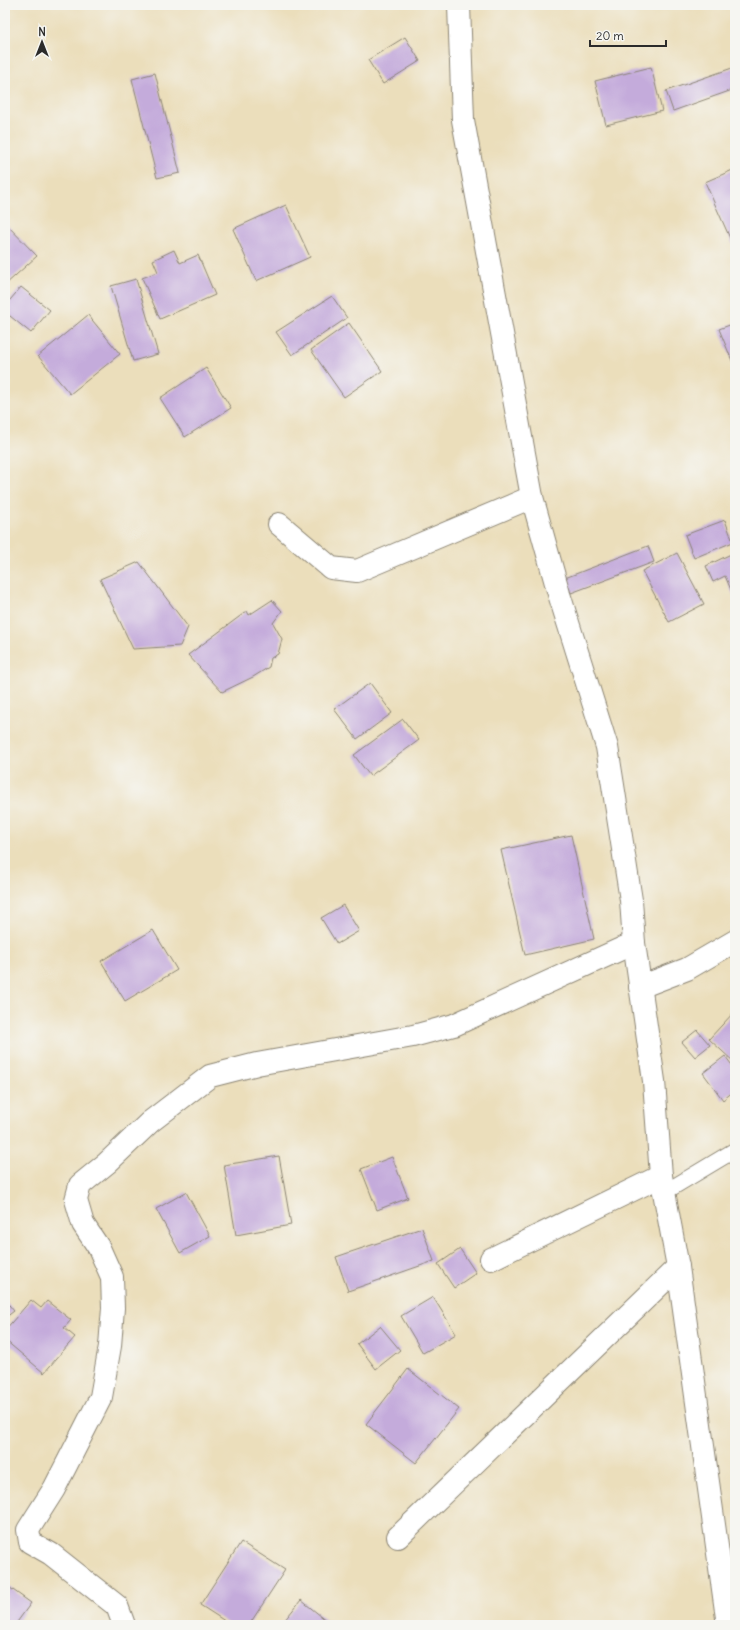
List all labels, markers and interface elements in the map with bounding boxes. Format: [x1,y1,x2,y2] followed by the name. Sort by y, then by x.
[22,22,62,62] north arrow
[590,22,666,48] scale bar
[38,25,46,39] text: N
[596,28,624,43] text: 20 m

